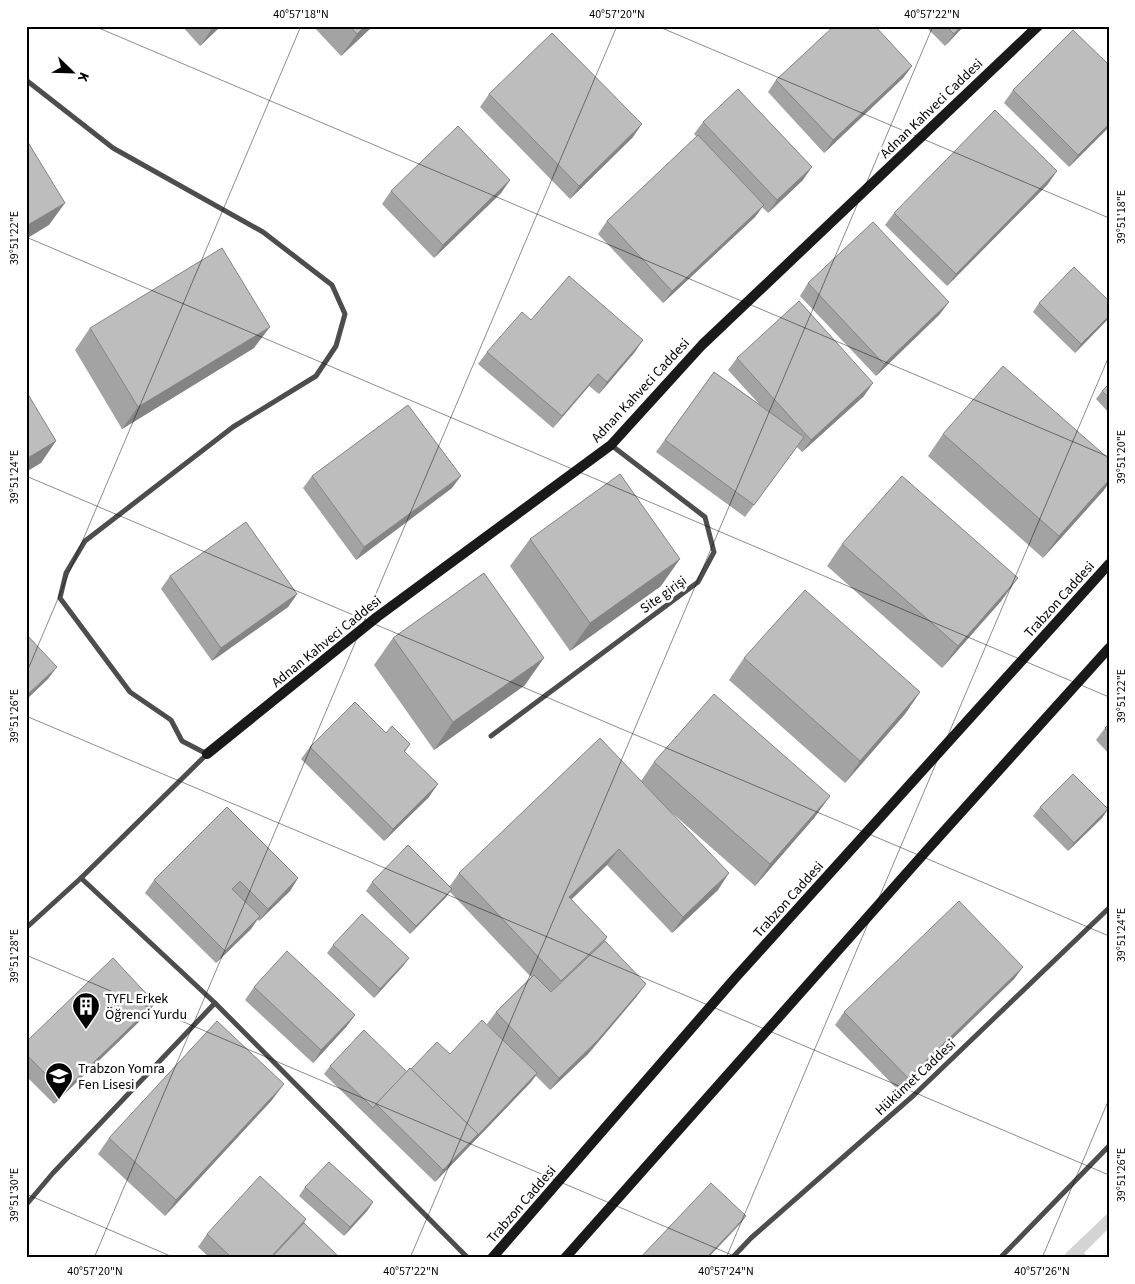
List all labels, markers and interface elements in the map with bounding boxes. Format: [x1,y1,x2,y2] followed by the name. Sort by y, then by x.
[273,6,329,23] text: 40°57'18"N
[589,6,645,23] text: 40°57'20"N
[904,6,960,23] text: 40°57'22"N
[48,48,98,98] north arrow
[876,54,988,163] street label: Adnan Kahveci Caddesi
[72,69,94,85] text: K
[1113,190,1130,244] text: 39°51'18"E
[6,211,23,265] text: 39°51'22"E
[587,334,695,447] street label: Adnan Kahveci Caddesi
[1113,430,1130,484] text: 39°51'20"E
[6,450,23,504] text: 39°51'24"E
[1020,557,1100,642] street label: Trabzon Caddesi
[636,571,691,619] street label: Site girişi
[267,591,386,692] street label: Adnan Kahveci Caddesi
[1113,669,1130,723] text: 39°51'22"E
[6,689,23,743] text: 39°51'26"E
[749,857,829,942] street label: Trabzon Caddesi
[1113,908,1130,962] text: 39°51'24"E
[6,929,23,983] text: 39°51'28"E
[105,989,187,1025] place label: TYFL Erkek Öğrenci Yurdu
[71,991,101,1030] building icon: TYFL Erkek Öğrenci Yurdu
[871,1035,960,1120] street label: Hükümet Caddesi
[78,1059,165,1095] place label: Trabzon Yomra Fen Lisesi
[44,1061,74,1100] school or university icon: Trabzon Yomra Fen Lisesi
[1113,1148,1130,1202] text: 39°51'26"E
[482,1162,561,1248] street label: Trabzon Caddesi
[6,1168,23,1222] text: 39°51'30"E
[67,1263,123,1280] text: 40°57'20"N
[383,1263,439,1280] text: 40°57'22"N
[698,1263,754,1280] text: 40°57'24"N
[1014,1263,1070,1280] text: 40°57'26"N

